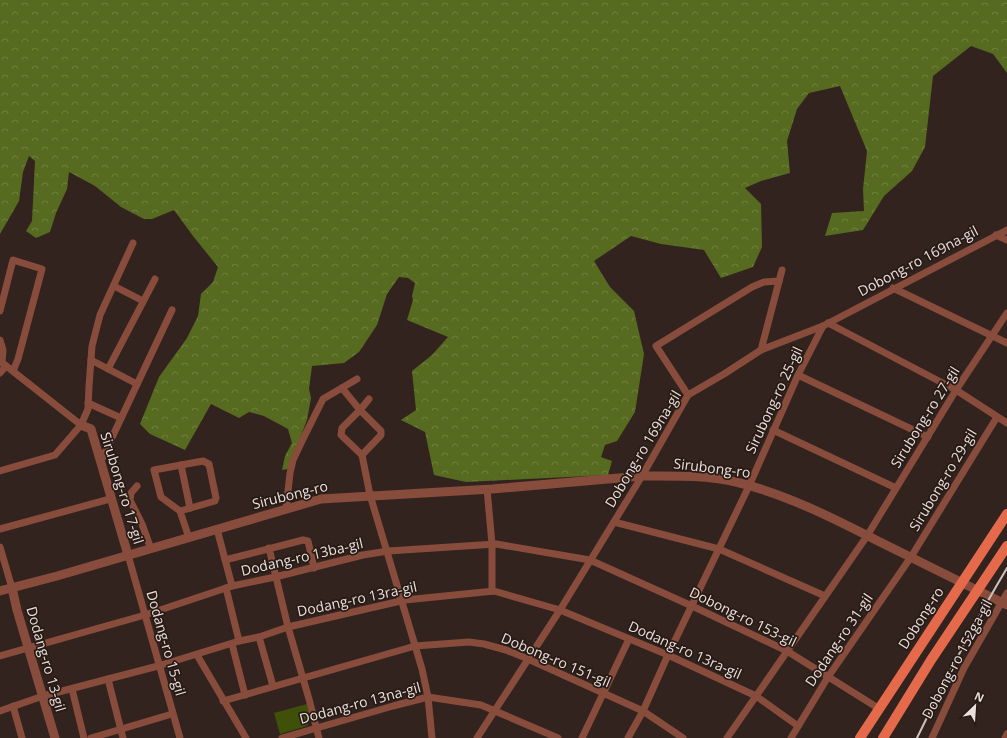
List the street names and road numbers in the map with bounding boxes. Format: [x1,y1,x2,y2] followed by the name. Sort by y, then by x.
[854,221,981,300] street label: Dobong-ro 169na-gil
[740,343,807,456] street label: Sirubong-ro 25-gil
[886,362,963,471] street label: Sirubong-ro 27-gil
[600,387,685,511] street label: Dobong-ro 169na-gil
[905,425,981,534] street label: Sirubong-ro 29-gil
[96,430,149,546] street label: Sirubong-ro 17-gil
[673,453,752,482] street label: Sirubong-ro
[250,476,330,513] street label: Sirubong-ro
[239,533,365,580] street label: Dodang-ro 13ba-gil
[295,577,419,620] street label: Dodang-ro 13ra-gil
[686,582,800,651] street label: Dobong-ro 153-gil
[893,583,948,652] street label: Dobong-ro
[142,588,191,698] street label: Dodang-ro 15-gil
[800,589,877,690] street label: Dodang-ro 31-gil
[917,596,996,722] street label: Dobong-ro 152ga-gil
[22,604,71,714] street label: Dodang-ro 13-gil
[626,616,745,683] street label: Dodang-ro 13ra-gil
[499,628,614,691] street label: Dobong-ro 151-gil
[297,677,423,728] street label: Dodang-ro 13na-gil

